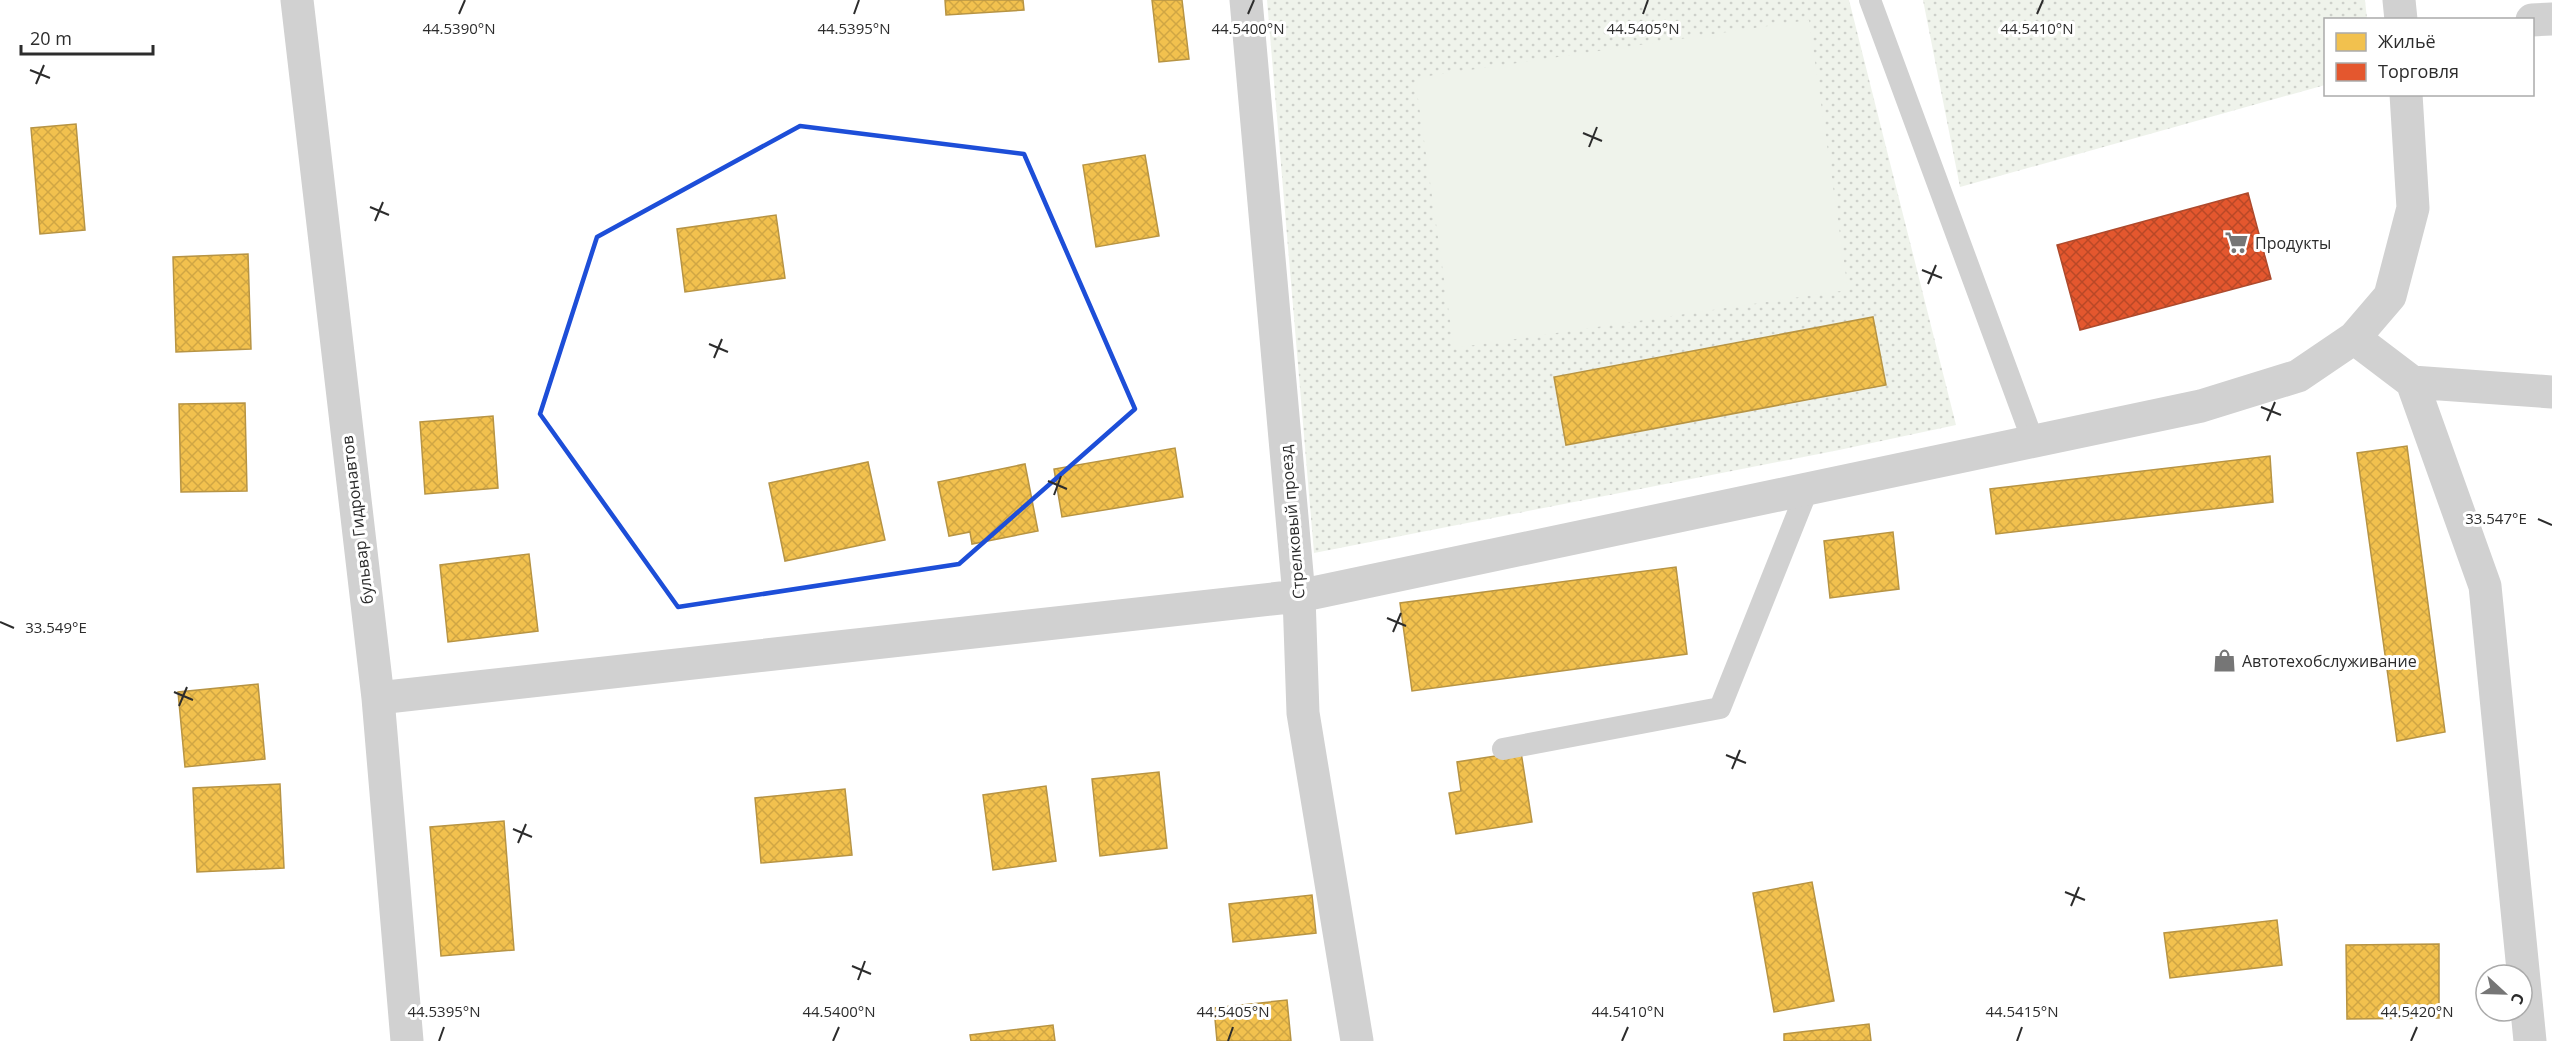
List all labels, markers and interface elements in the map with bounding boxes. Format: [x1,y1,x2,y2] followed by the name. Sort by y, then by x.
[21,18,153,56] scale bar
[422,18,496,38] text: 44.5390°N
[817,18,891,38] text: 44.5395°N
[1211,18,1285,38] text: 44.5400°N
[1606,18,1680,38] text: 44.5405°N
[2000,18,2074,38] text: 44.5410°N
[2324,18,2534,96] legend
[30,26,72,50] text: 20 m
[2378,29,2436,53] text: Жильё
[2378,59,2459,83] text: Торговля
[2224,230,2250,256] supermarket icon: Продукты
[2255,232,2331,254] place label: Продукты
[336,434,378,606] street label: бульвар Гидронавтов
[1274,444,1310,600] street label: Стрелковый проезд
[2465,508,2527,528] text: 33.547°E
[25,617,87,637] text: 33.549°E
[2211,648,2237,674] shop icon: Автотехобслуживание
[2242,650,2417,672] place label: Автотехобслуживание
[2474,963,2534,1023] north arrow
[2506,990,2530,1007] text: С
[407,1001,481,1021] text: 44.5395°N
[802,1001,876,1021] text: 44.5400°N
[1196,1001,1270,1021] text: 44.5405°N
[1591,1001,1665,1021] text: 44.5410°N
[1985,1001,2059,1021] text: 44.5415°N
[2380,1001,2454,1021] text: 44.5420°N

